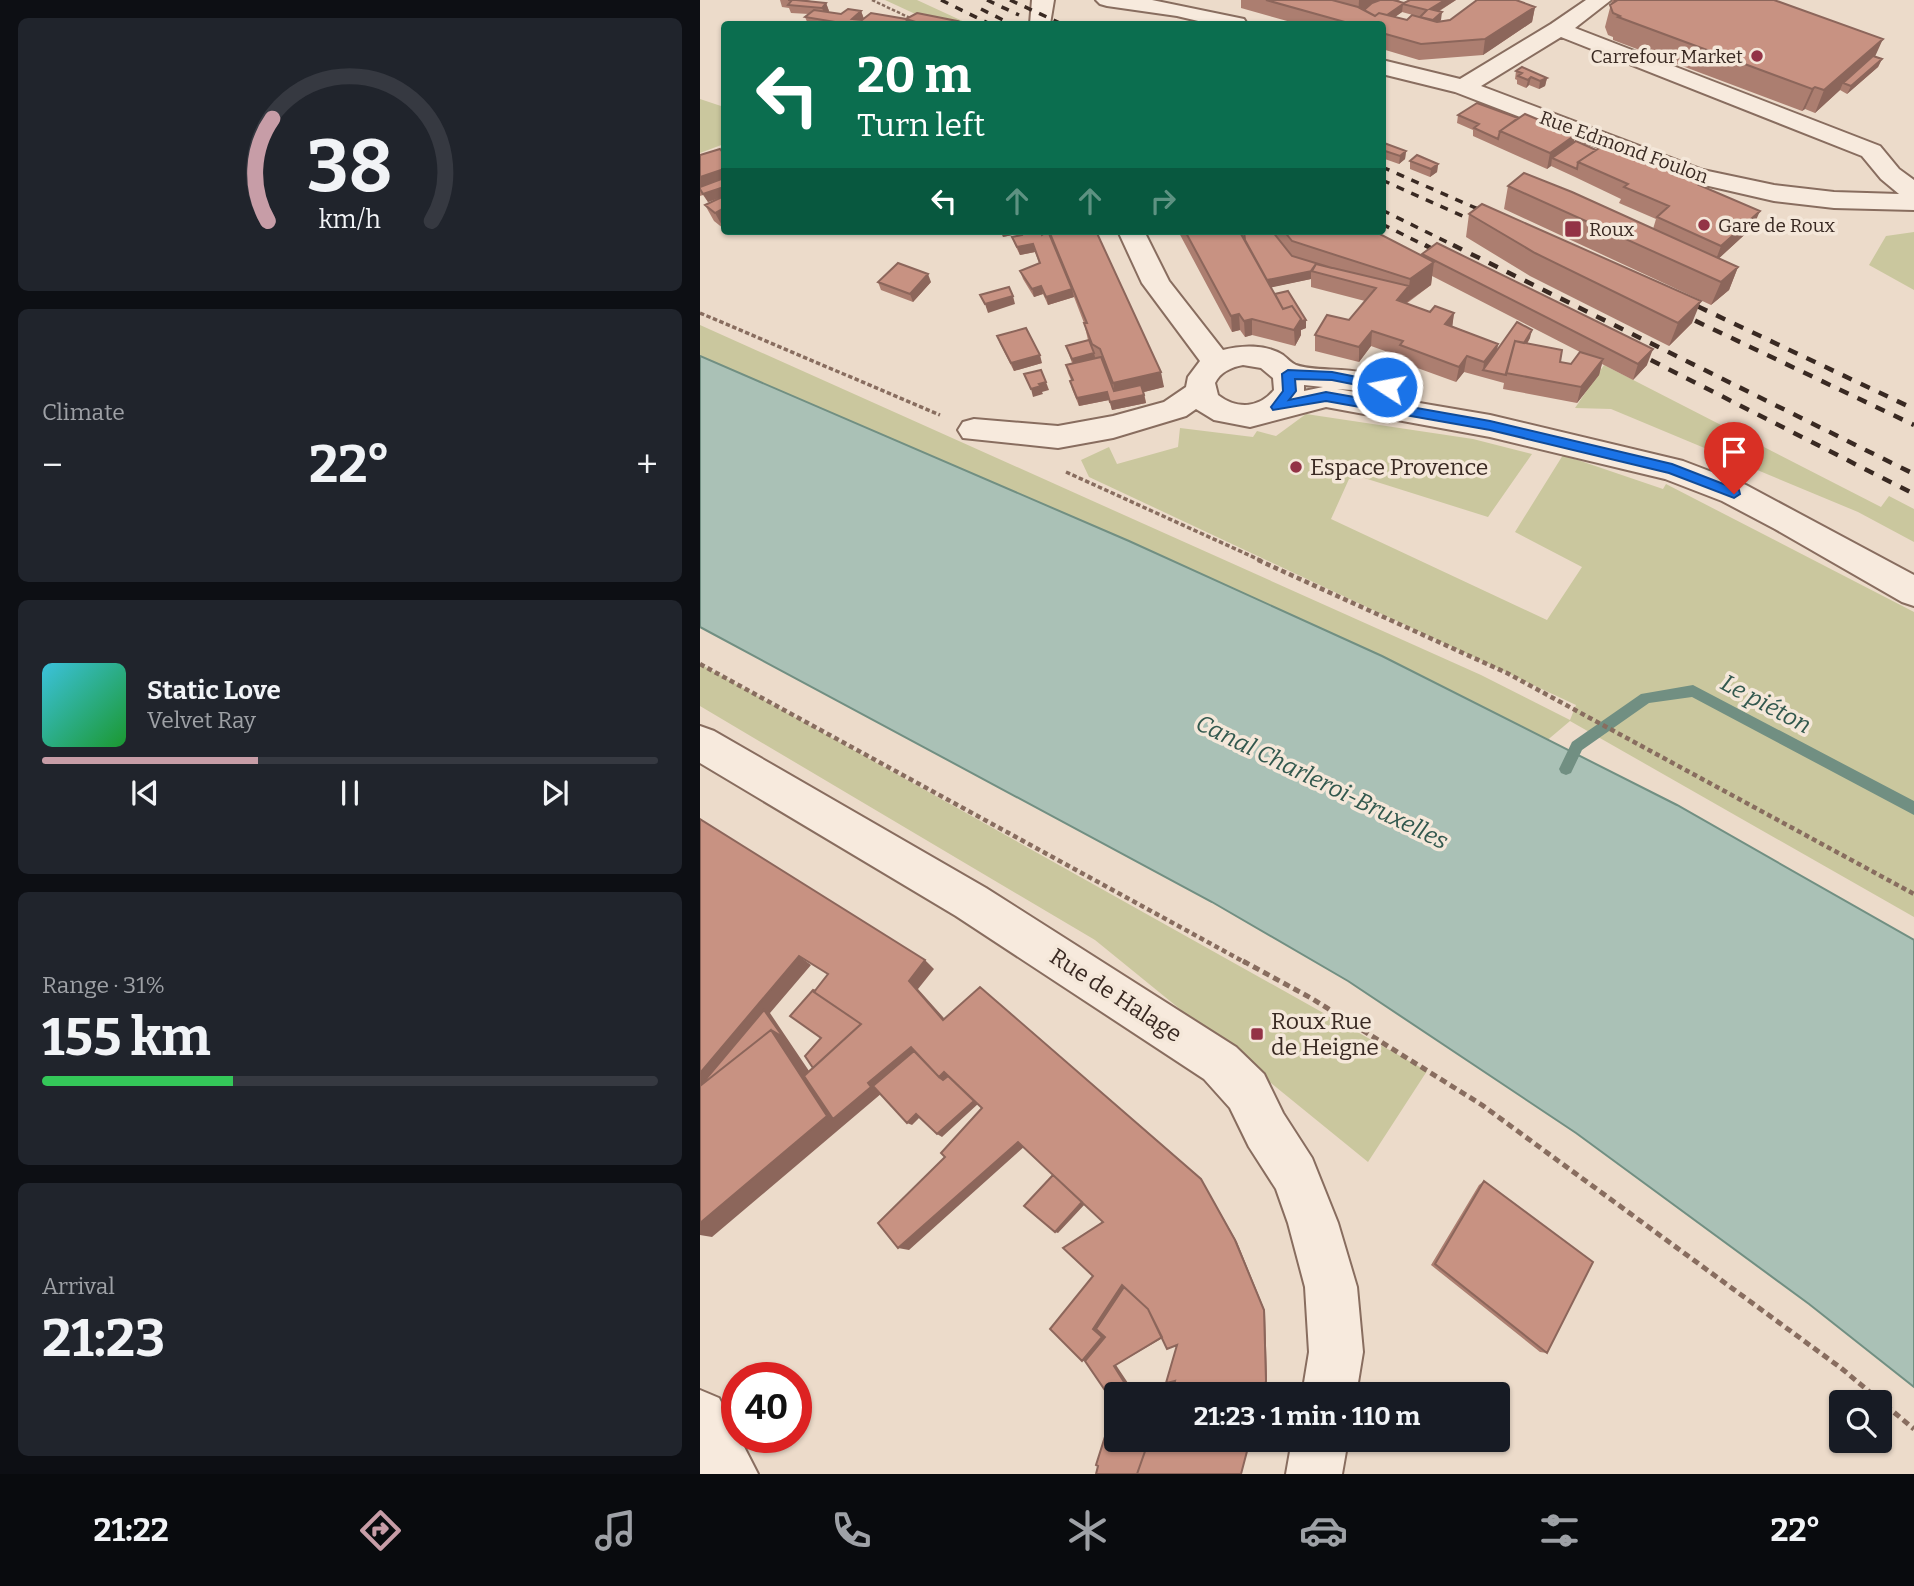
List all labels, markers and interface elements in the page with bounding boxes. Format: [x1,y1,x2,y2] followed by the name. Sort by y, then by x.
[1590,45,1743,68] place label: Carrefour Market
[857,46,971,105] text: 20 m
[1749,48,1765,64] marker: Carrefour Market
[742,49,833,140] icon: left
[857,106,985,144] text: Turn left
[1536,106,1712,188] street label: Rue Edmond Foulon
[307,123,393,210] text: 38
[925,182,963,220] icon: left
[998,182,1036,220] icon: ahead
[1071,182,1109,220] icon: ahead
[1144,182,1182,220] icon: right
[319,204,381,234] text: km/h
[1718,214,1835,237] place label: Gare de Roux
[1696,217,1712,233] marker: Gare de Roux
[1589,218,1635,241] place label: Roux
[1563,219,1583,239] marker: Roux
[1350,350,1424,424] position arrow
[42,398,125,426] text: Climate
[1704,422,1764,494] pin
[309,433,390,496] text: 22°
[1715,433,1753,471] icon: arrive
[42,442,63,488] text: −
[636,442,658,488] text: +
[1310,453,1488,481] place label: Espace Provence
[1288,459,1304,475] marker: Espace Provence
[1716,669,1816,739] water label: Le piéton
[147,675,281,706] text: Static Love
[147,706,256,734] text: Velvet Ray
[1191,709,1453,855] water label: Canal Charleroi-Bruxelles
[126,774,164,812] icon: previous
[331,774,369,812] icon: pause
[536,774,574,812] icon: next
[1045,942,1187,1048] street label: Rue de Halage
[42,971,165,999] text: Range · 31%
[42,1006,211,1069] text: 155 km
[1271,1007,1379,1061] place label: Roux Rue de Heigne
[1249,1026,1265,1042] marker: Roux Rue de Heigne
[42,1272,115,1300] text: Arrival
[42,1307,165,1370] text: 21:23
[721,1362,812,1453] speed limit sign: 40
[1829,1390,1892,1453] map controls
[1829,1390,1892,1453] button: search
[1194,1401,1420,1432] text: 21:23 · 1 min · 110 m
[356,1506,405,1555] icon: directions
[591,1506,640,1555] icon: music
[827,1506,876,1555] icon: phone
[1063,1506,1112,1555] icon: climate
[1299,1506,1348,1555] icon: car
[1535,1506,1584,1555] icon: filters
[93,1511,169,1549] text: 21:22
[1770,1511,1821,1549] text: 22°

